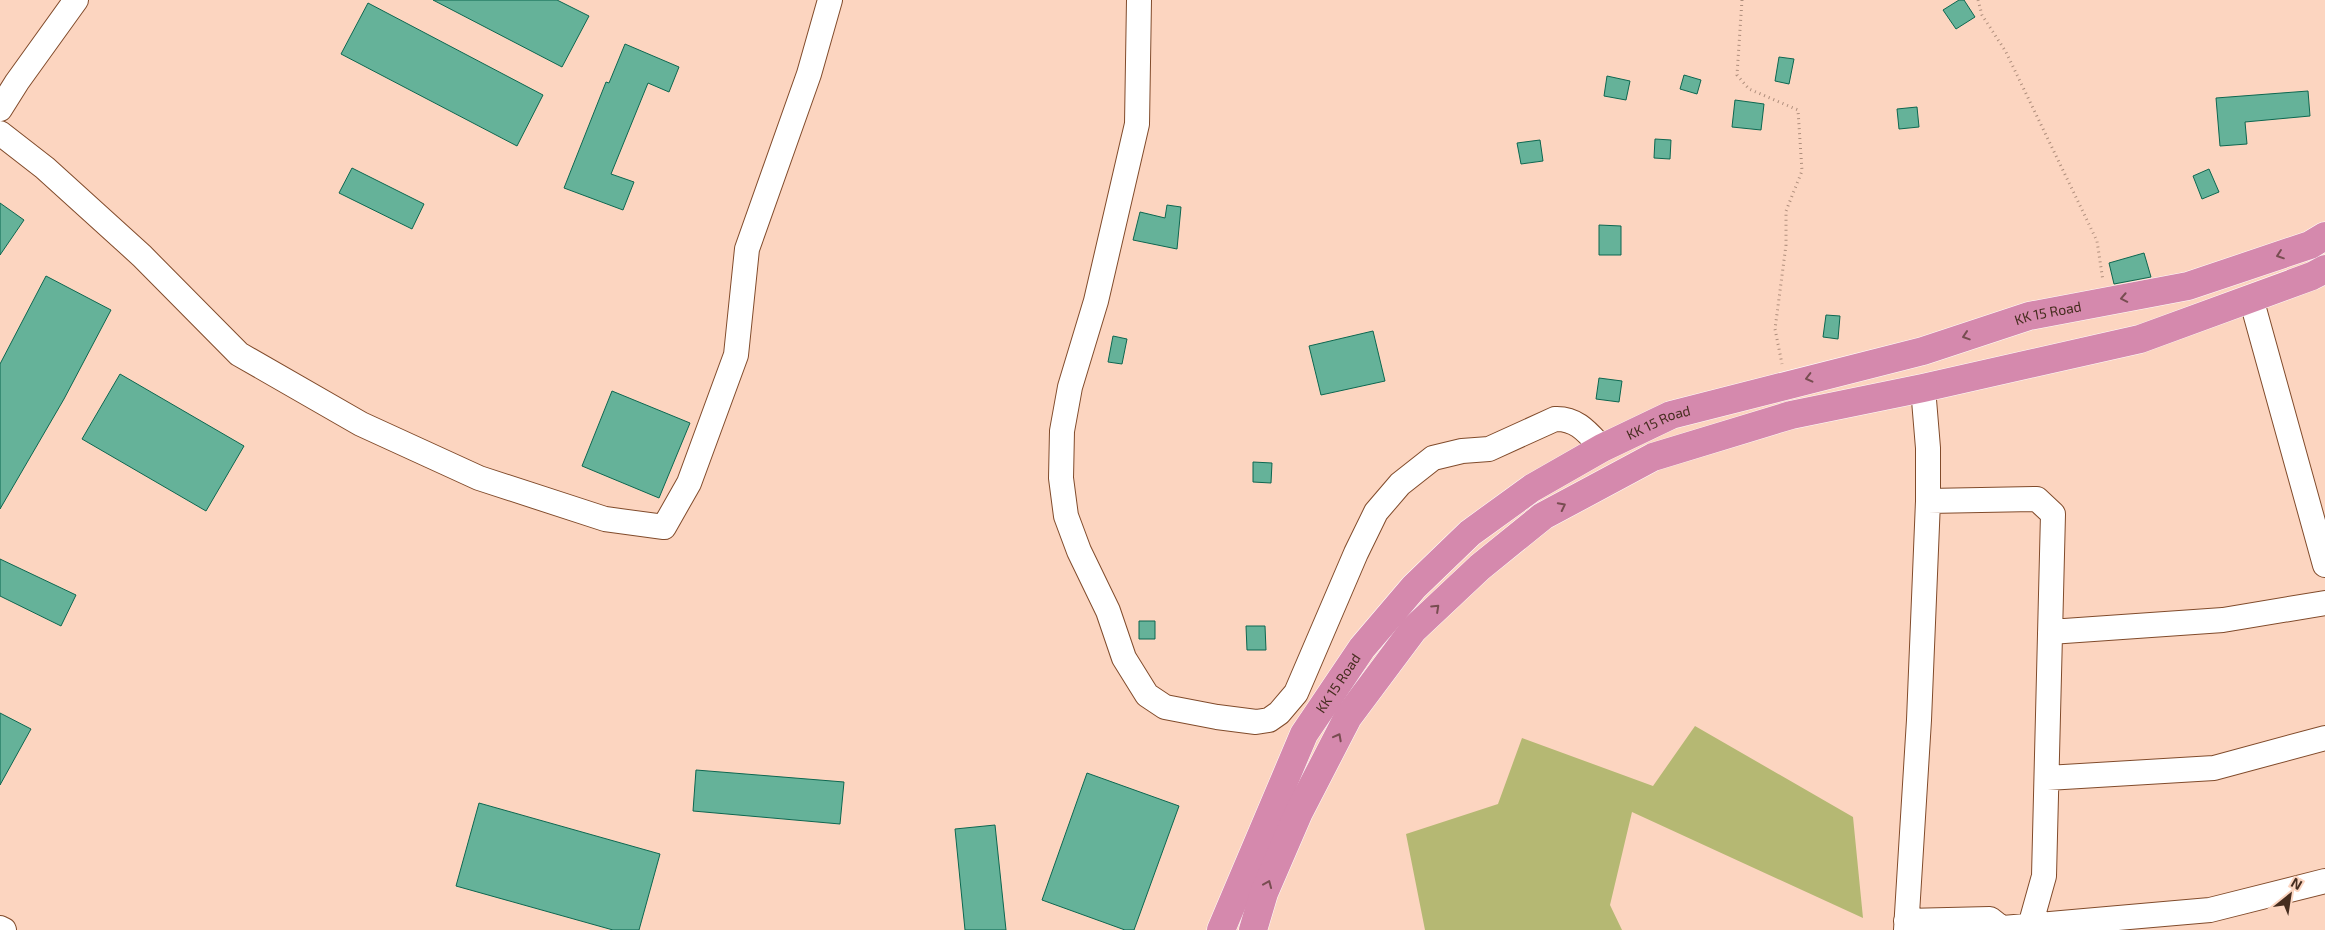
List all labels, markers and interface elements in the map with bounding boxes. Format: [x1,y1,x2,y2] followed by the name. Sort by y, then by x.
[2276,249,2285,259] one-way arrow
[2119,292,2128,303] one-way arrow
[2012,297,2083,328] street label: KK 15 Road
[1963,331,1971,341] one-way arrow
[1806,373,1814,383] one-way arrow
[1624,401,1692,443] street label: KK 15 Road
[1556,502,1565,512] one-way arrow
[1430,605,1439,614] one-way arrow
[1312,650,1364,716] street label: KK 15 Road
[1332,733,1342,742] one-way arrow
[2265,870,2315,920] north arrow
[2288,873,2305,893] text: N
[1262,880,1273,889] one-way arrow

